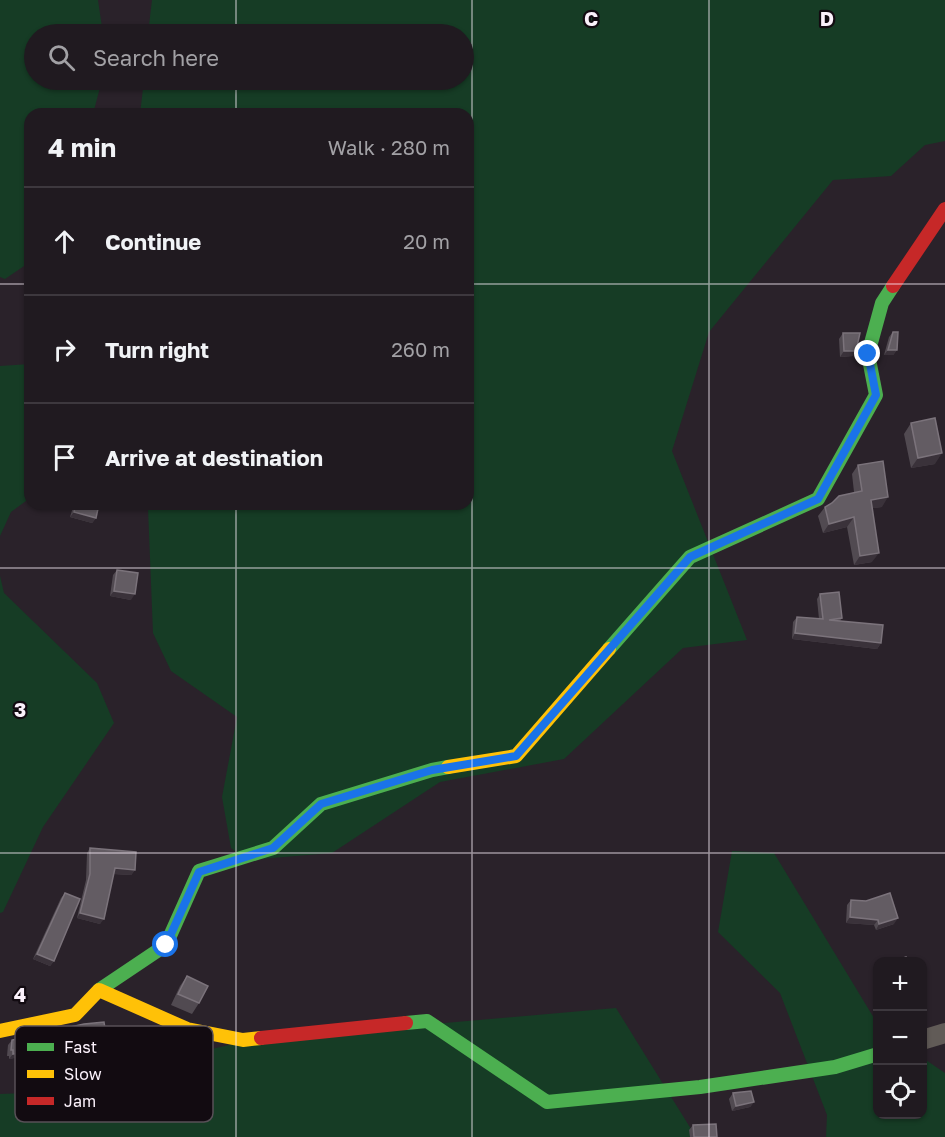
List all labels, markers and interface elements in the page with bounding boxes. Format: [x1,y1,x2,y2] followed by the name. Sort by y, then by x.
[584,6,598,30] text: C
[820,6,834,30] text: D
[24,24,474,90] search box
[45,41,78,74] icon: search
[93,44,219,71] text: Search here
[48,132,116,163] text: 4 min
[328,135,450,159] text: Walk · 280 m
[48,225,81,258] icon: ahead
[105,228,201,255] text: Continue
[403,229,450,253] text: 20 m
[48,333,81,366] icon: right
[105,336,209,363] text: Turn right
[391,337,450,361] text: 260 m
[854,340,880,366] route end
[48,441,81,474] icon: arrive
[105,444,323,471] text: Arrive at destination
[14,697,26,721] text: 3
[152,931,178,957] route start
[873,957,927,1119] map controls
[873,957,927,1011] button: +
[14,982,26,1006] text: 4
[873,1011,927,1065] button: −
[15,1026,213,1122] legend
[64,1037,97,1057] text: Fast
[64,1064,102,1084] text: Slow
[873,1065,927,1119] button: locate
[64,1091,96,1111] text: Jam

